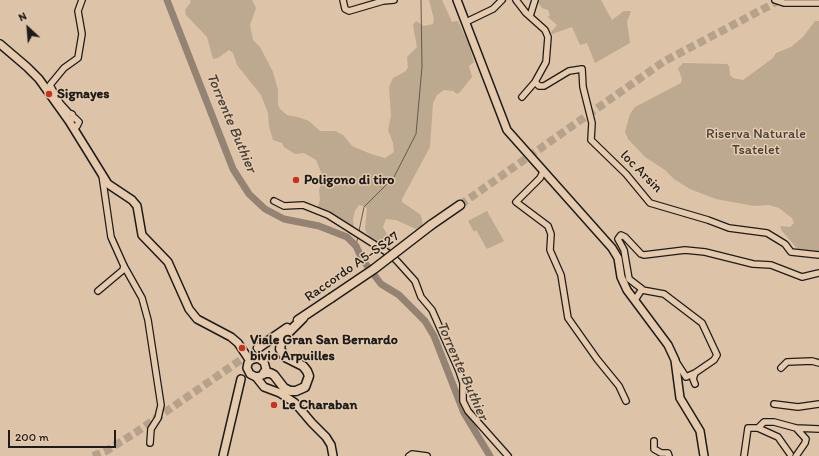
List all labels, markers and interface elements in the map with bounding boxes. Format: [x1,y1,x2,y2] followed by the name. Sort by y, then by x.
[8,8,48,48] north arrow
[16,9,29,24] text: N
[202,71,260,175] water label: Torrente Buthier
[57,86,110,102] place label: Signayes
[44,89,54,99] marker: Signayes
[706,126,806,158] park label: Riserva Naturale Tsatelet
[616,147,666,197] street label: loc Arsin
[304,172,394,188] place label: Poligono di tiro
[291,175,301,185] marker: Poligono di tiro
[302,228,402,306] street label: Raccordo A5-SS27
[432,319,492,423] water label: Torrente Buthier
[250,332,398,364] place label: Viale Gran San Bernardo bivio Arpuilles
[237,343,247,353] marker: Viale Gran San Bernardo bivio Arpuilles
[282,397,357,413] place label: Le Charaban
[269,400,279,410] marker: Le Charaban
[10,422,118,448] scale bar
[15,430,49,444] text: 200 m

